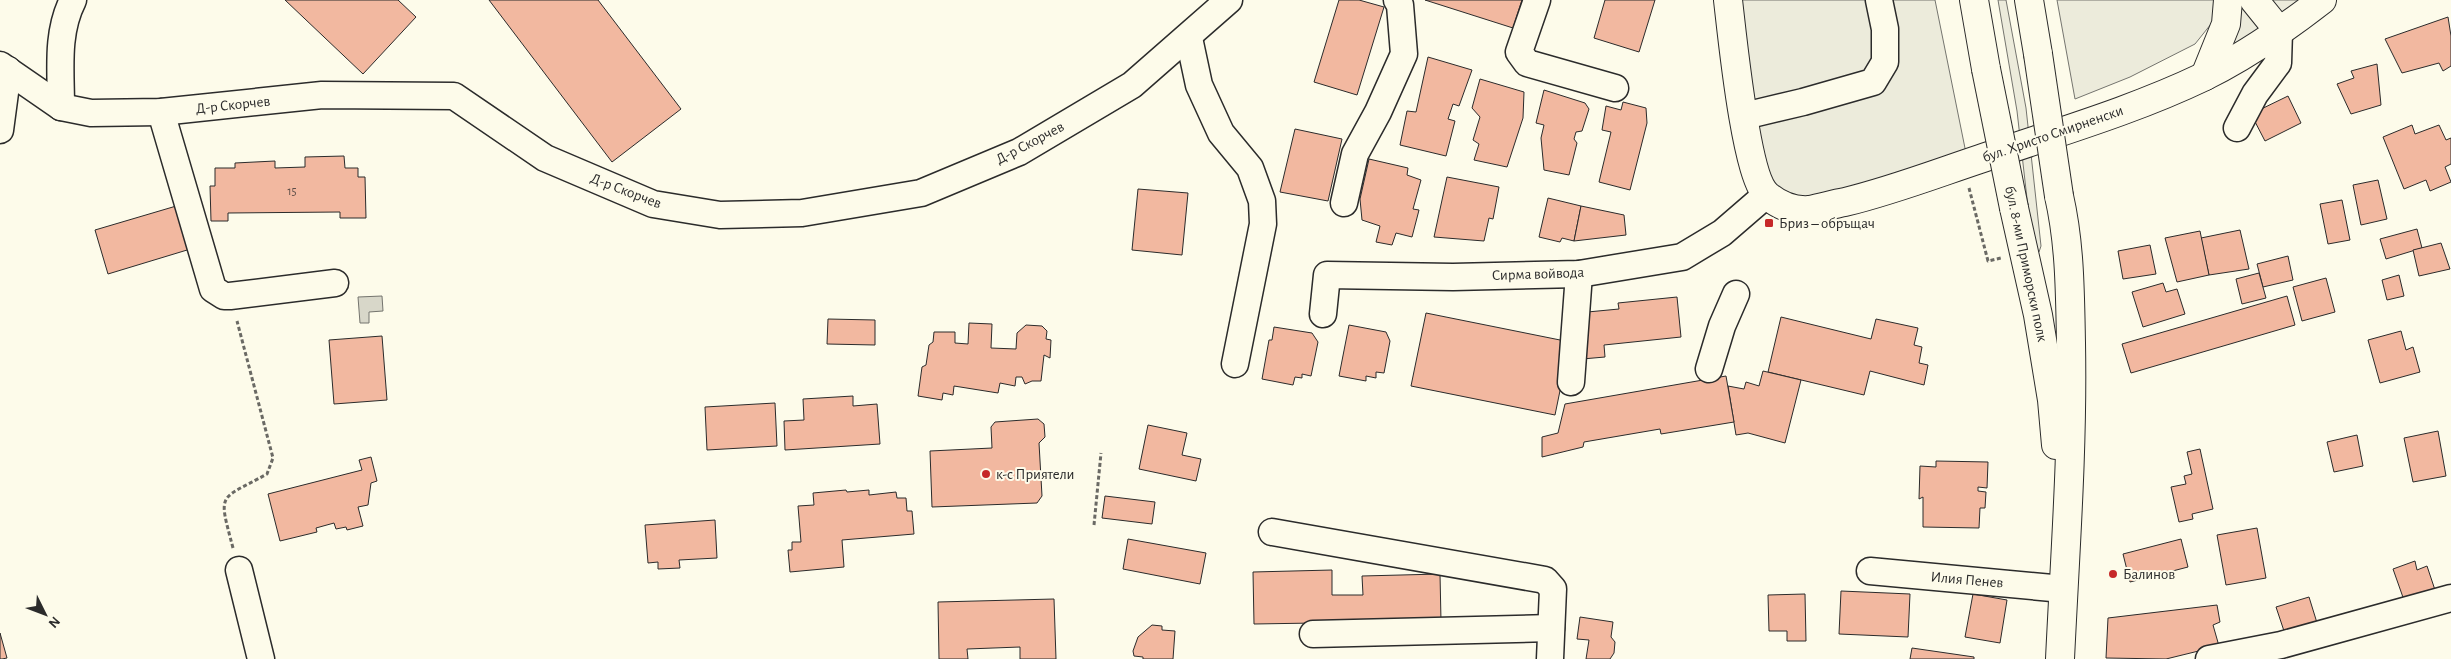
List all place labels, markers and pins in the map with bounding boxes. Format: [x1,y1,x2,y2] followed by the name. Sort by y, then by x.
[1779,216,1875,231] place label: Бриз – обръщач
[1763,217,1775,229] marker: Бриз – обръщач
[996,467,1075,482] place label: к-с Приятели
[980,468,992,480] marker: к-с Приятели
[2123,567,2175,582] place label: Балинов
[2107,568,2119,580] marker: Балинов

